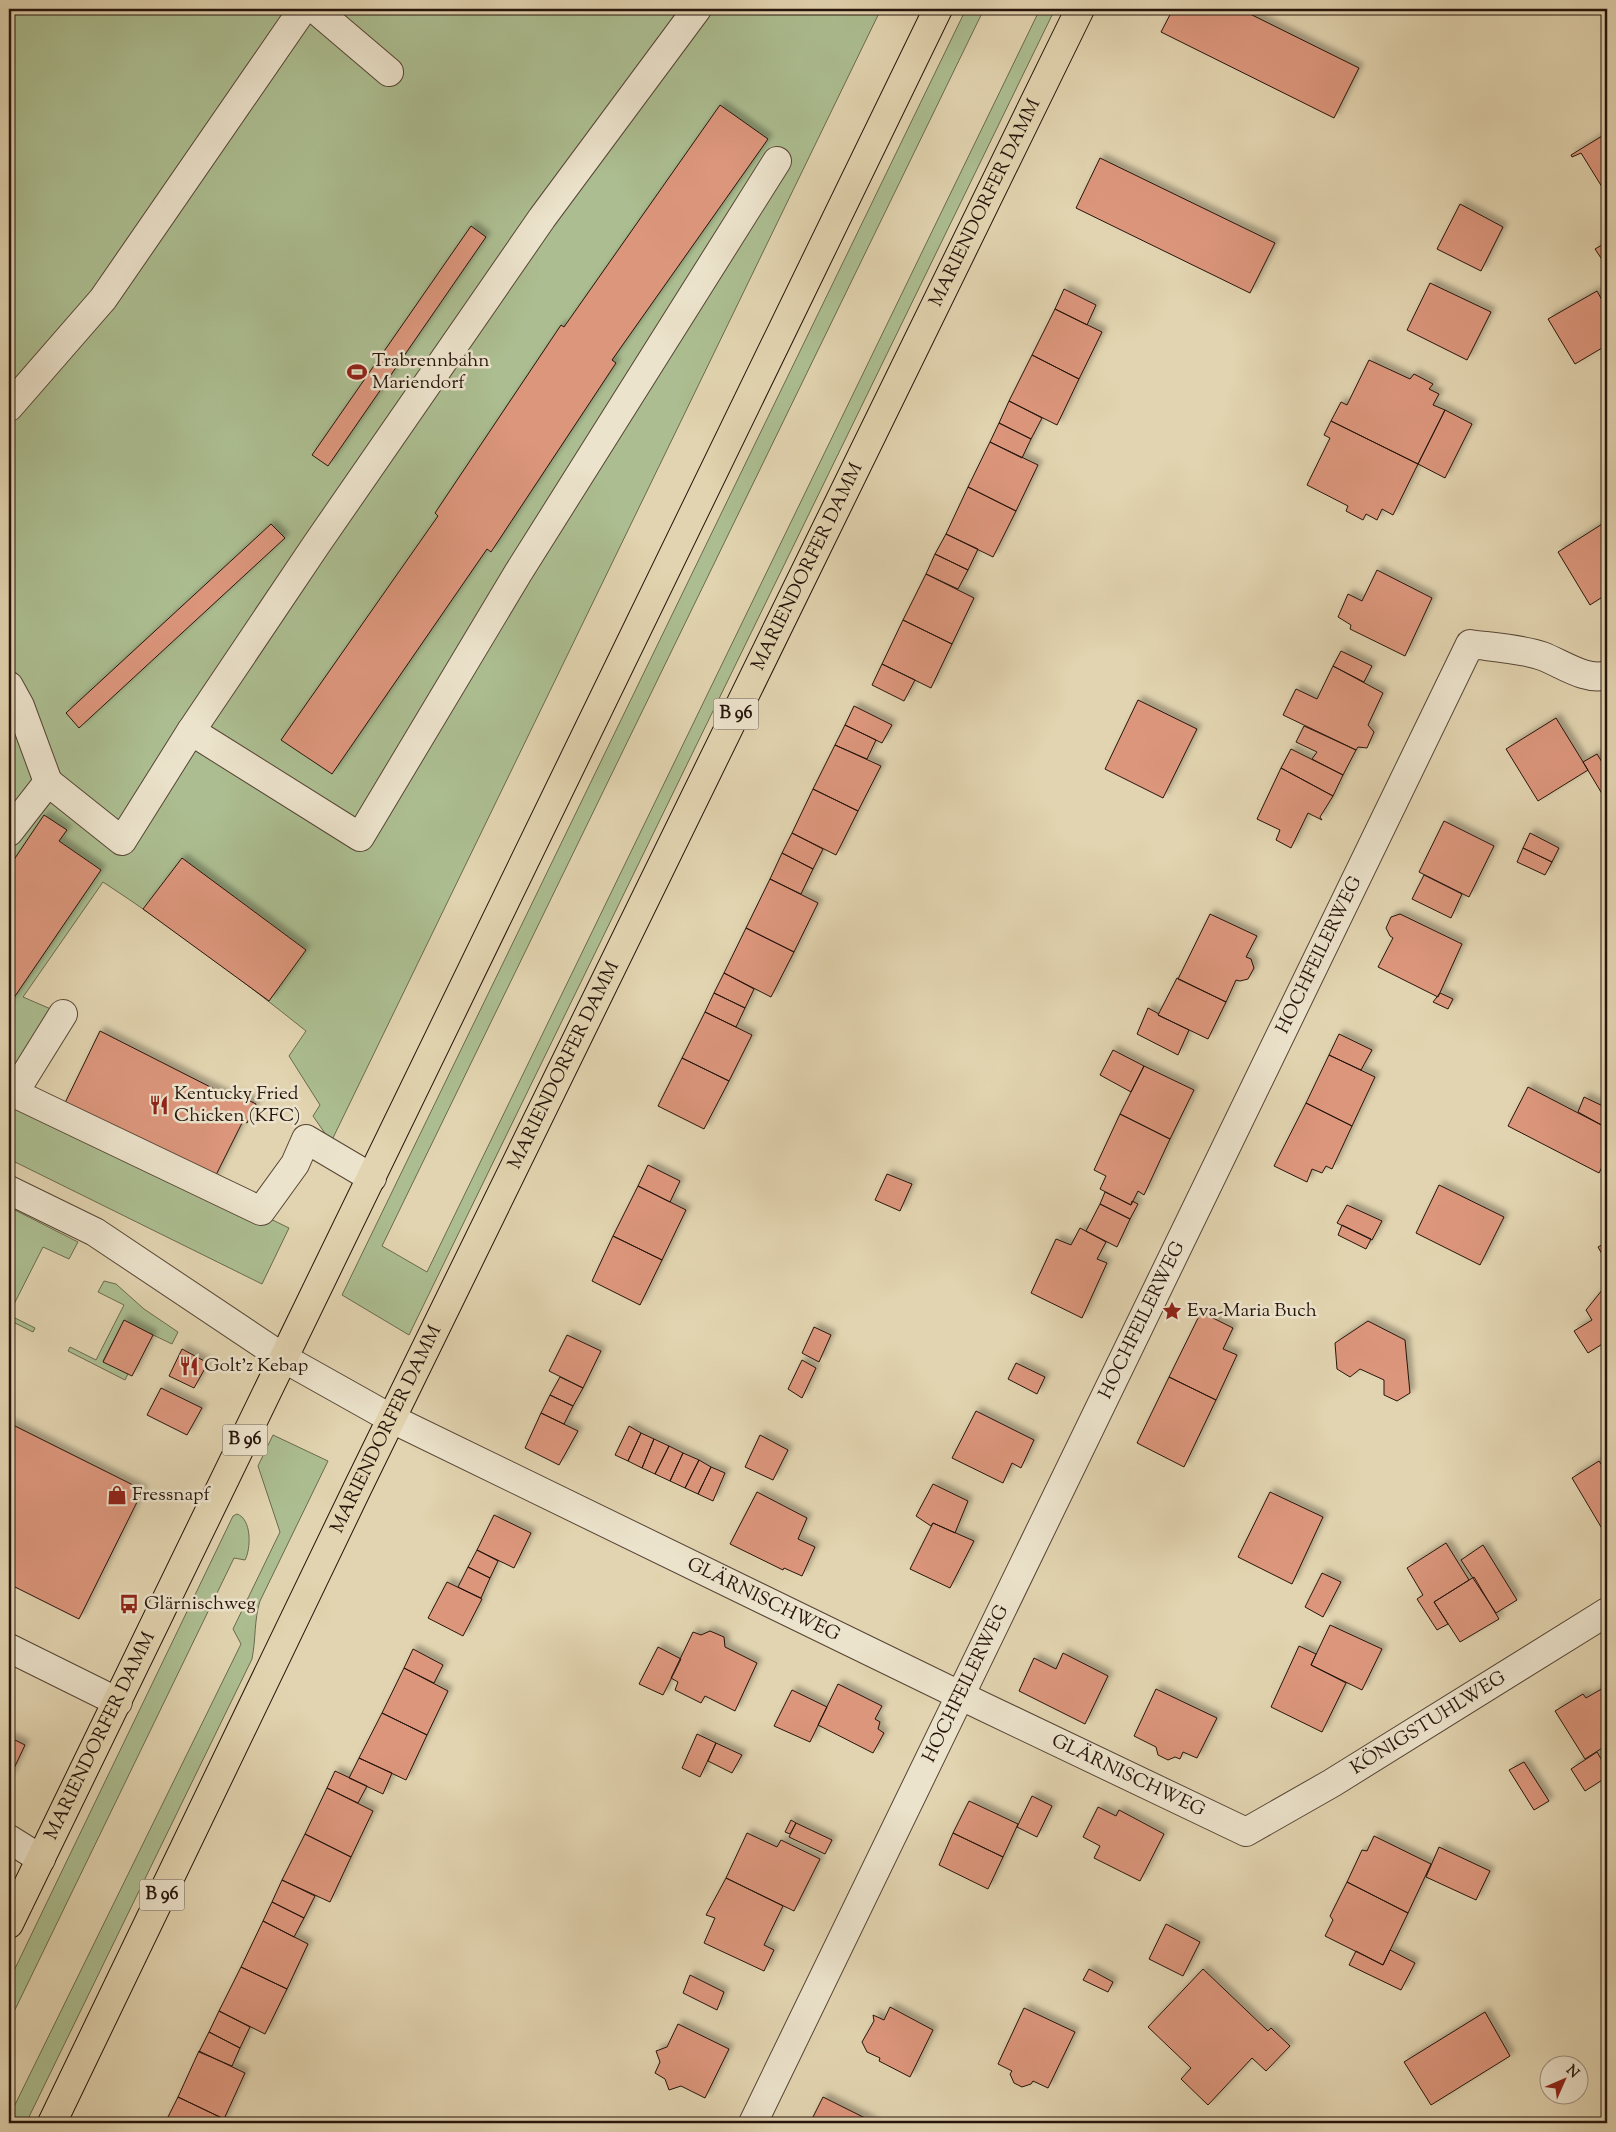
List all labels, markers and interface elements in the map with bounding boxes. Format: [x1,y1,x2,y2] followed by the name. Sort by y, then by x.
[923,94,1048,311] street label: MARIENDORFER DAMM
[372,348,490,397] place label: Trabrennbahn Mariendorf
[346,361,368,383] sports icon: Trabrennbahn Mariendorf
[745,458,870,675] street label: MARIENDORFER DAMM
[714,699,758,730] road number: B 96
[1270,872,1369,1038] street label: HOCHFEILERWEG
[502,956,626,1174] street label: MARIENDORFER DAMM
[174,1081,300,1130] place label: Kentucky Fried Chicken (KFC)
[148,1094,170,1116] restaurant icon: Kentucky Fried Chicken (KFC)
[1092,1237,1192,1404] street label: HOCHFEILERWEG
[1187,1298,1317,1325] place label: Eva-Maria Buch
[1161,1300,1183,1322] place icon: Eva-Maria Buch
[324,1320,449,1538] street label: MARIENDORFER DAMM
[204,1353,308,1380] place label: Golt'z Kebap
[178,1355,200,1377] restaurant icon: Golt'z Kebap
[222,1424,268,1456] road number: B 96
[132,1482,211,1509] place label: Fressnapf
[106,1484,128,1506] shop icon: Fressnapf
[682,1551,845,1648] street label: GLÄRNISCHWEG
[144,1591,256,1618] place label: Glärnischweg
[118,1593,140,1615] bus stop icon: Glärnischweg
[916,1600,1016,1767] street label: HOCHFEILERWEG
[38,1627,162,1845] street label: MARIENDORFER DAMM
[1345,1665,1511,1782] street label: KÖNIGSTUHLWEG
[1047,1728,1210,1824] street label: GLÄRNISCHWEG
[140,1880,184,1910] road number: B 96
[1538,2054,1588,2104] north arrow
[1561,2061,1583,2083] text: N

